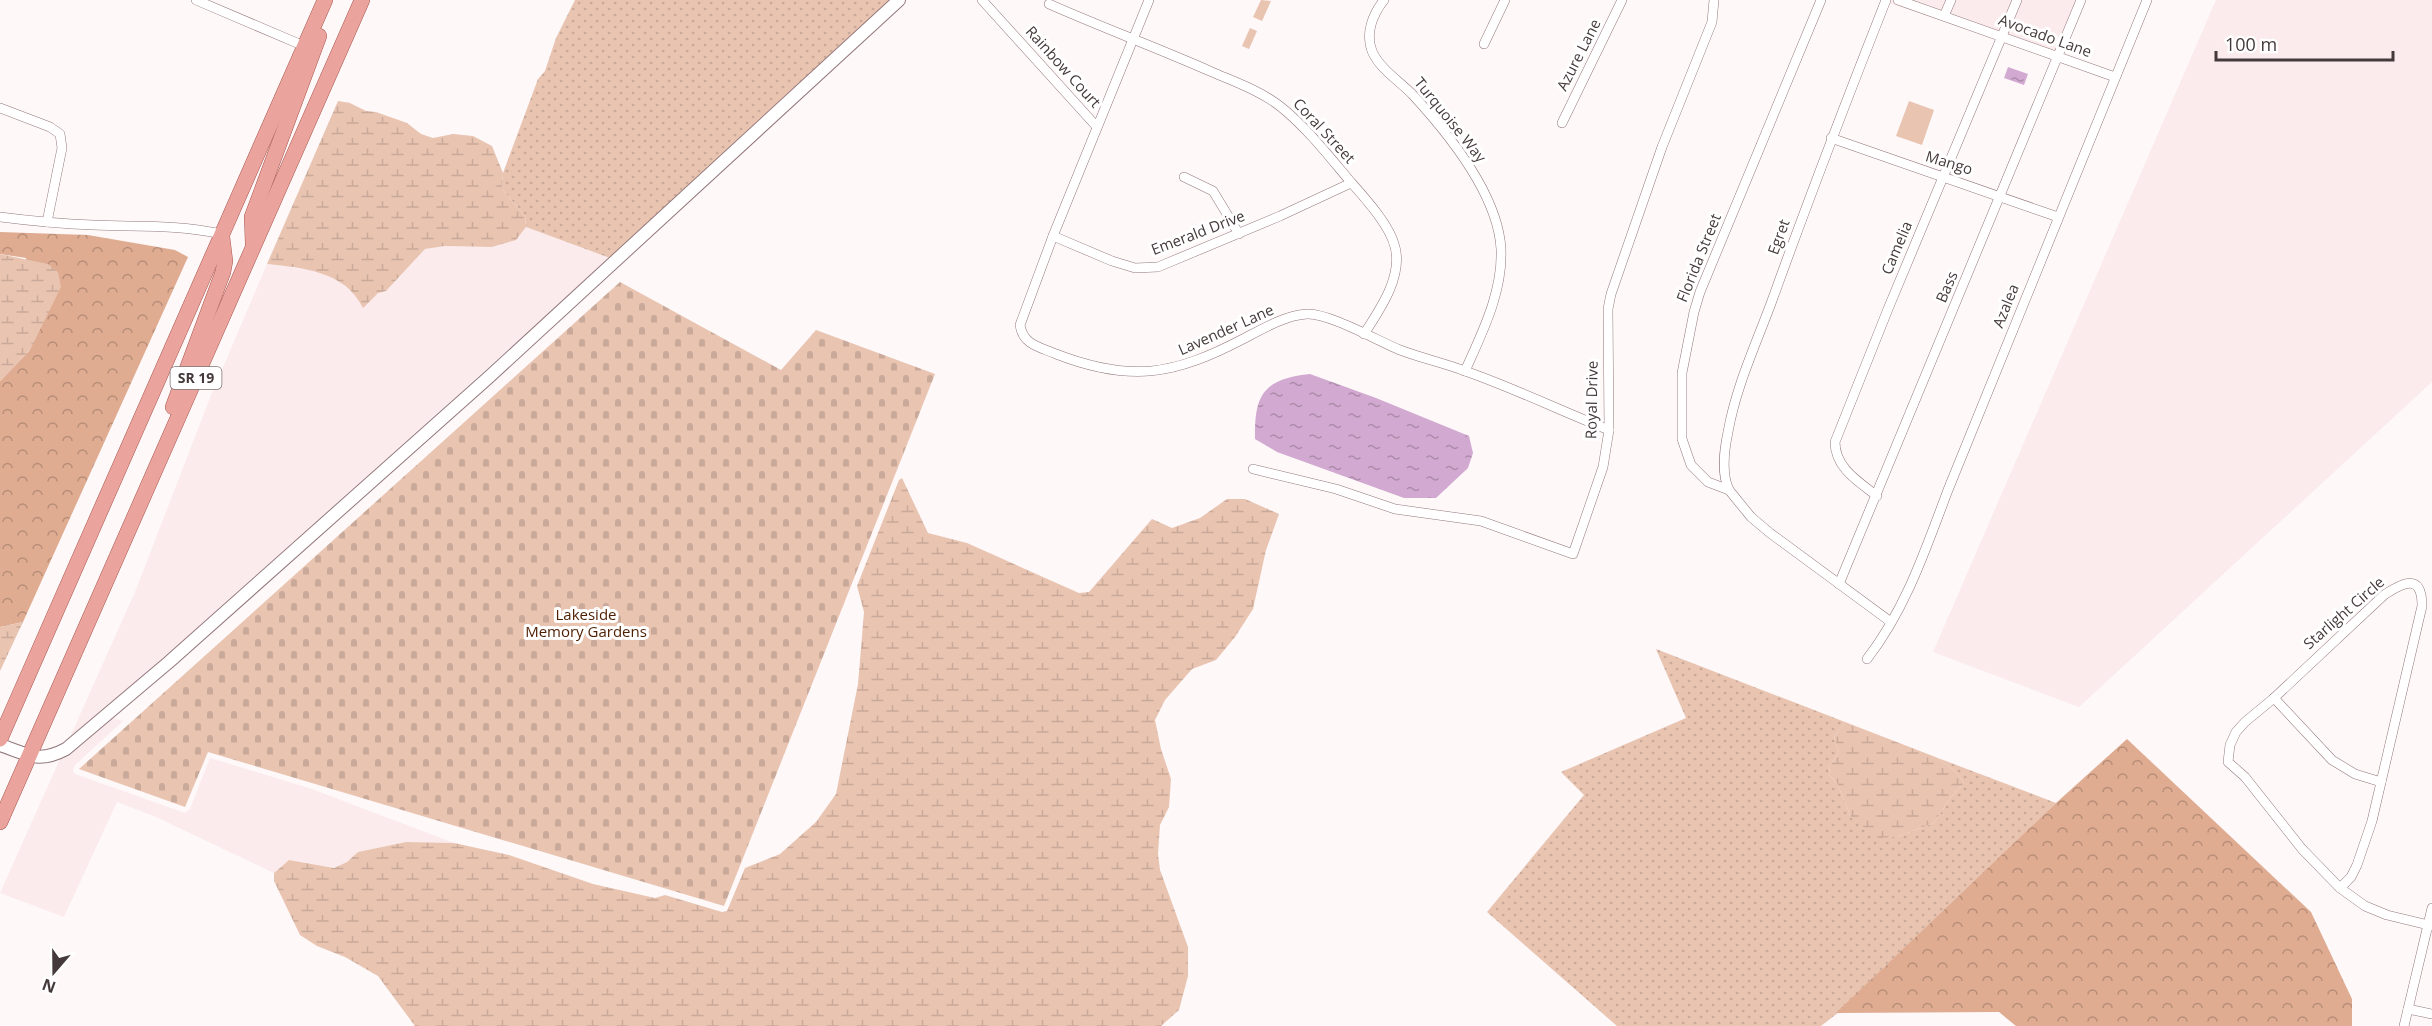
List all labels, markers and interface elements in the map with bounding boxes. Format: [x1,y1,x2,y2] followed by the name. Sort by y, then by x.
[1996,9,2095,61] street label: Avocado Lane
[1552,15,1605,94] street label: Azure Lane
[1022,21,1106,111] street label: Rainbow Court
[2216,24,2393,62] scale bar
[2225,32,2277,56] text: 100 m
[1410,73,1492,166] street label: Turquoise Way
[1289,93,1360,167] street label: Coral Street
[1923,145,1975,179] street label: Mango
[1148,205,1247,259] street label: Emerald Drive
[1671,210,1725,305] street label: Florida Street
[1762,216,1794,257] street label: Egret
[1876,218,1916,277] street label: Camelia
[1931,268,1962,305] street label: Bass
[1987,281,2023,330] street label: Azalea
[1175,299,1277,359] street label: Lavender Lane
[1580,361,1602,439] street label: Royal Drive
[170,367,222,389] road number: SR 19
[2299,572,2388,653] street label: Starlight Circle
[525,604,647,641] park label: Lakeside Memory Gardens
[24,942,84,1002] north arrow
[39,974,59,999] text: N

